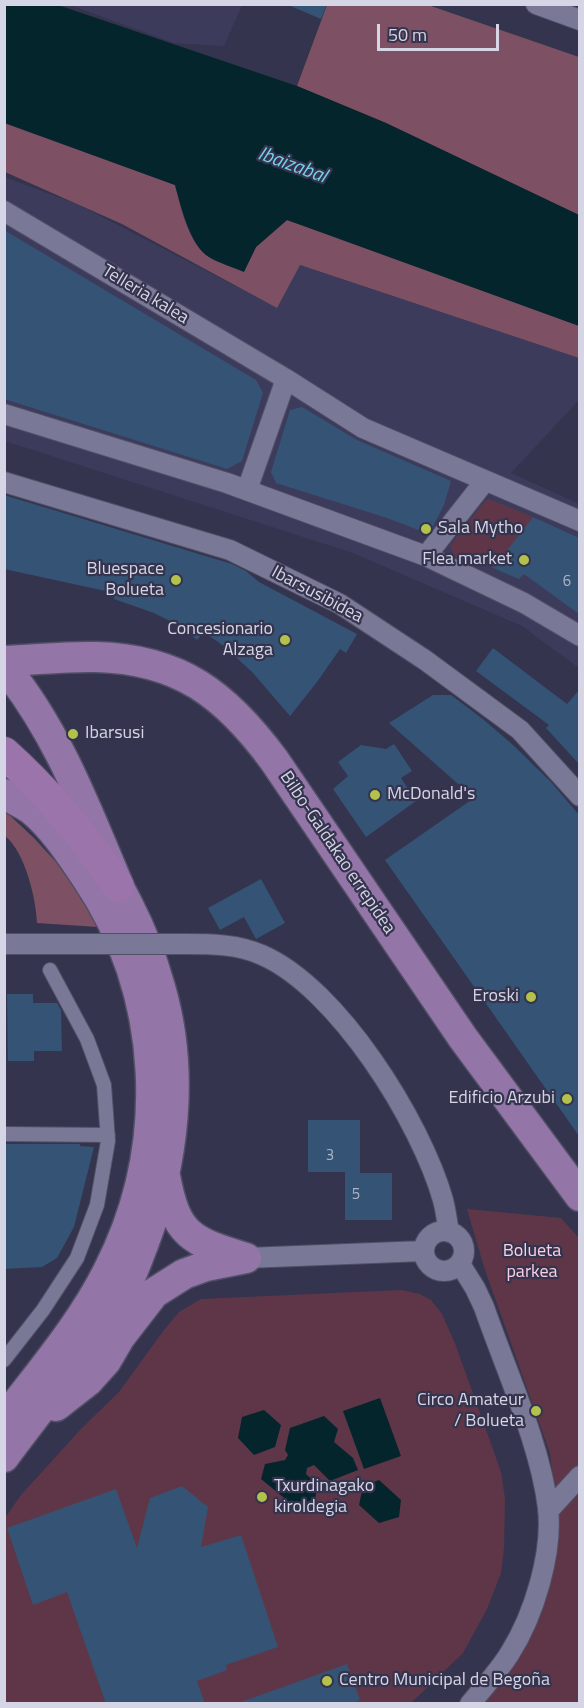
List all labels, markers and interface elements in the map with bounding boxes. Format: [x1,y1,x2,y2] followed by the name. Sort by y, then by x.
[380,12,502,50] scale bar
[388,21,427,48] text: 50 m
[254,143,330,189] water label: Ibaizabal
[98,261,192,329] street label: Telleria kalea
[438,518,523,540] place label: Sala Mytho
[419,522,433,536] marker: Sala Mytho
[422,549,512,571] place label: Flea market
[517,553,531,567] marker: Flea market
[86,559,164,602] place label: Bluespace Bolueta
[268,562,366,628] street label: Ibarsusibidea
[169,573,183,587] marker: Bluespace Bolueta
[563,573,571,591] house number: 6
[167,619,273,662] place label: Concesionario Alzaga
[278,633,292,647] marker: Concesionario Alzaga
[85,723,144,745] place label: Ibarsusi
[66,727,80,741] marker: Ibarsusi
[275,768,399,938] street label: Bilbo-Galdakao errepidea
[387,784,475,806] place label: McDonald's
[368,788,382,802] marker: McDonald's
[473,986,519,1008] place label: Eroski
[524,990,538,1004] marker: Eroski
[448,1088,555,1110] place label: Edificio Arzubi
[560,1092,574,1106] marker: Edificio Arzubi
[326,1147,334,1165] house number: 3
[352,1186,360,1204] house number: 5
[503,1241,561,1284] park label: Bolueta parkea
[417,1390,524,1432] place label: Circo Amateur / Bolueta
[529,1404,543,1418] marker: Circo Amateur / Bolueta
[274,1476,374,1518] place label: Txurdinagako kiroldegia
[255,1490,269,1504] marker: Txurdinagako kiroldegia
[339,1670,550,1692] place label: Centro Municipal de Begoña
[320,1674,334,1688] marker: Centro Municipal de Begoña

